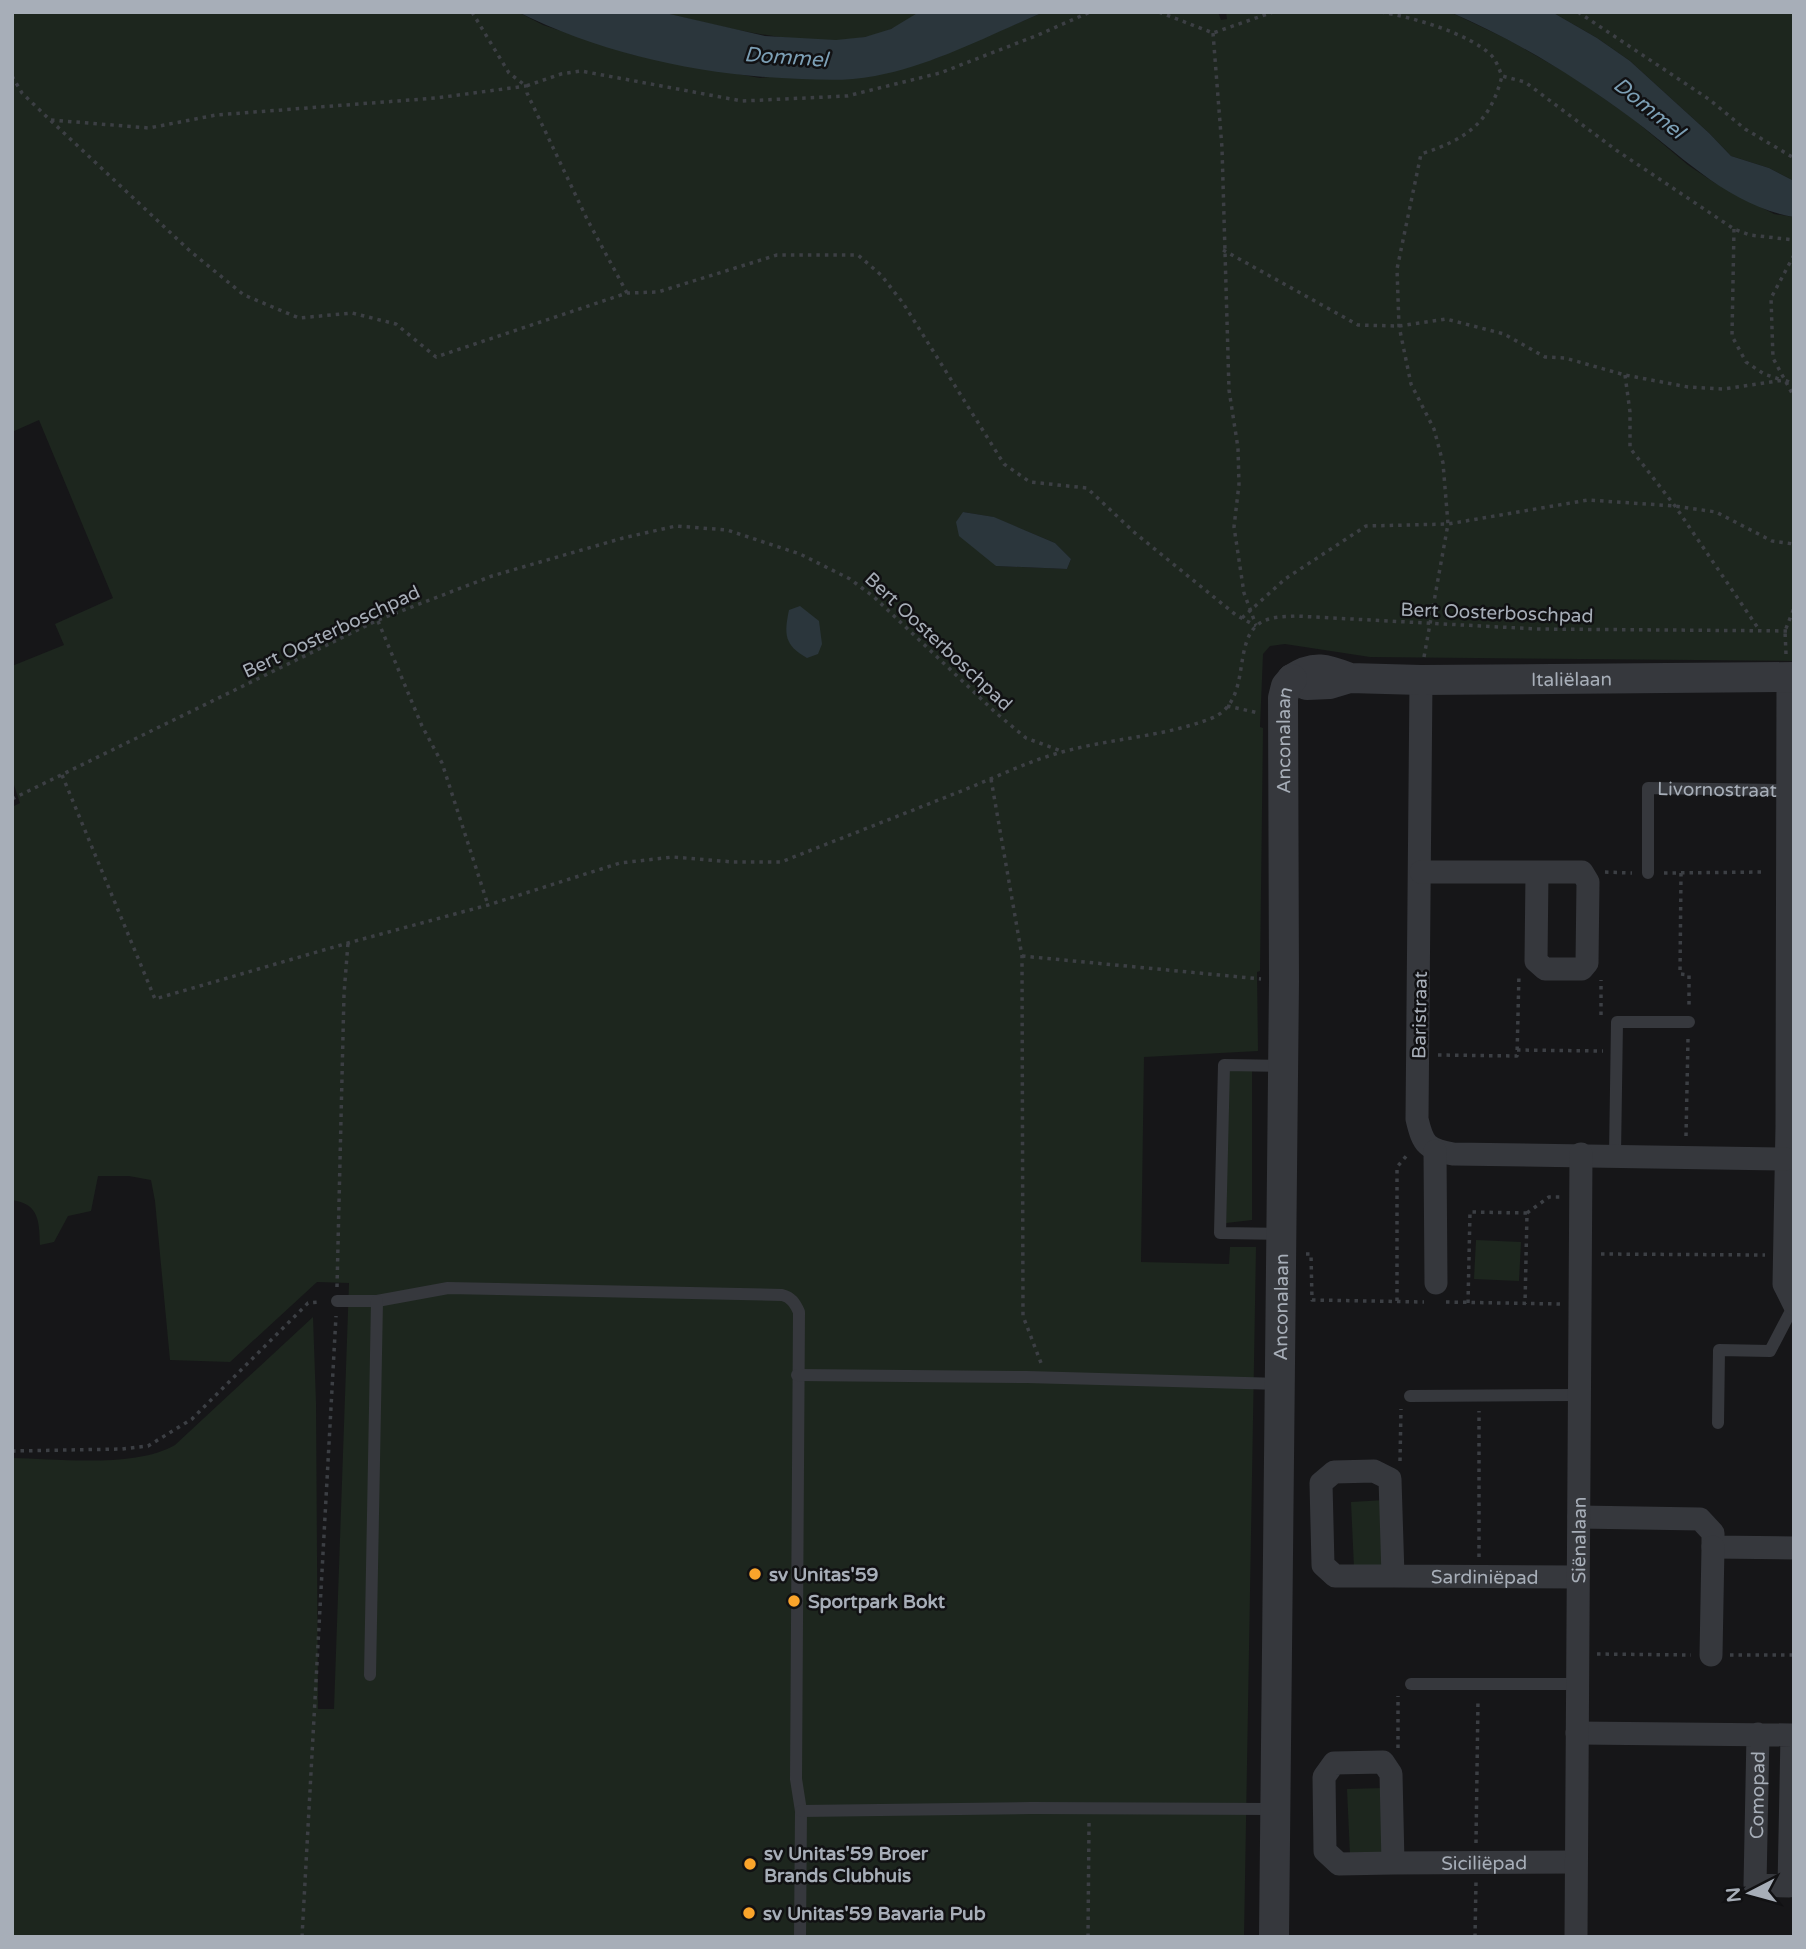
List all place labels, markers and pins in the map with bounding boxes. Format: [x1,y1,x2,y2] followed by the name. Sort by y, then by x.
[769,1564,879,1586] place label: sv Unitas'59
[747,1566,763,1582] marker: sv Unitas'59
[808,1591,946,1614] place label: Sportpark Bokt
[786,1593,802,1609] marker: Sportpark Bokt
[764,1843,929,1887] place label: sv Unitas'59 Broer Brands Clubhuis
[742,1856,758,1872] marker: sv Unitas'59 Broer Brands Clubhuis
[763,1903,986,1925] place label: sv Unitas'59 Bavaria Pub
[741,1905,757,1921] marker: sv Unitas'59 Bavaria Pub

